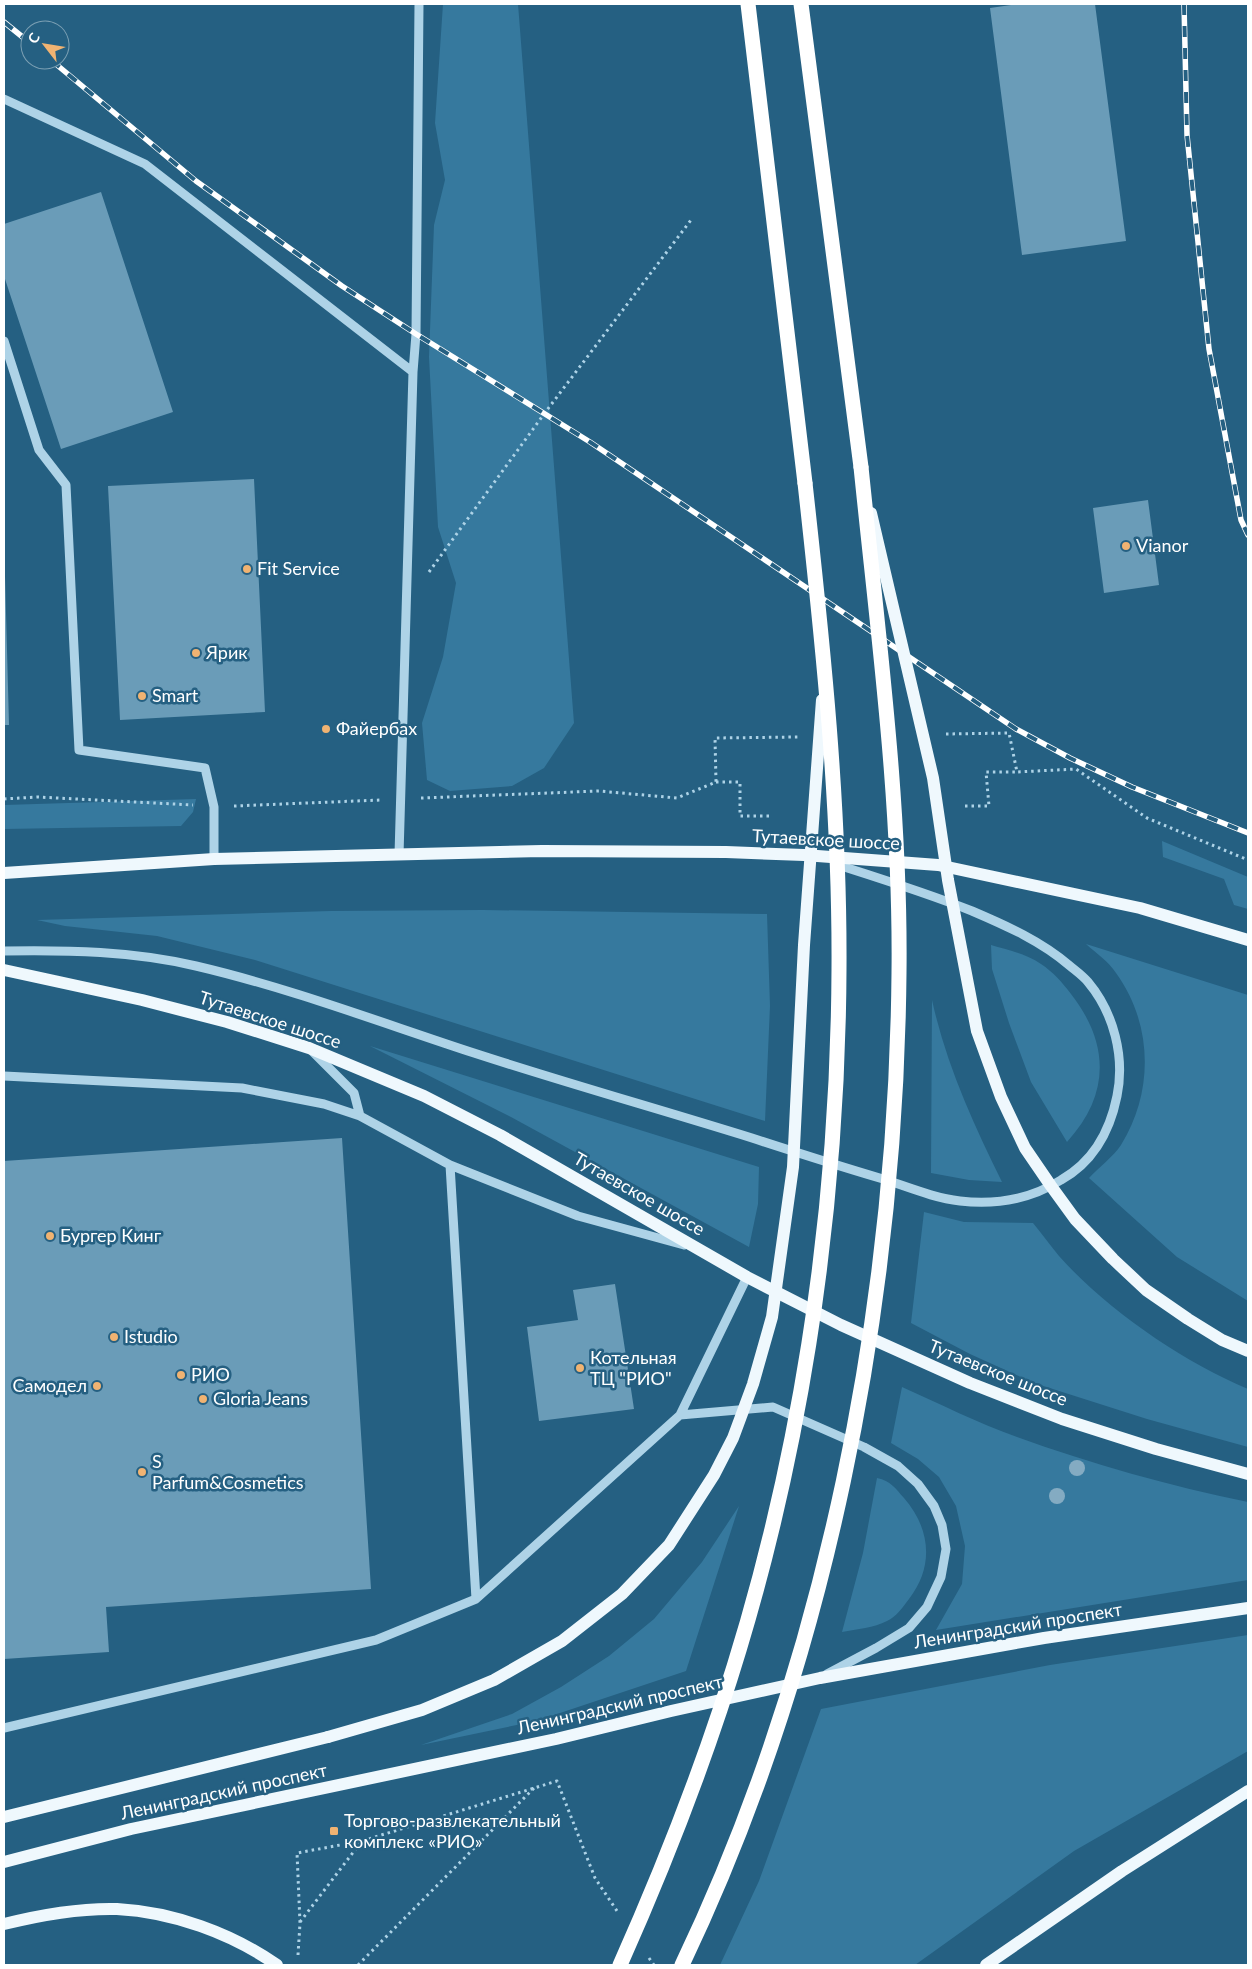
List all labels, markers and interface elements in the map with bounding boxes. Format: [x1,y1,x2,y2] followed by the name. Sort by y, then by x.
[20,20,70,70] north arrow
[24,29,43,46] text: С
[1136,534,1189,556] place label: Vianor
[1120,540,1132,552] marker: Vianor
[257,557,340,579] place label: Fit Service
[241,563,253,575] marker: Fit Service
[205,641,248,663] place label: Ярик
[190,647,202,659] marker: Ярик
[152,684,199,706] place label: Smart
[136,690,148,702] marker: Smart
[336,717,417,739] place label: Файербах
[320,723,332,735] marker: Файербах
[752,824,901,854] street label: Тутаевское шоссе
[197,986,344,1052] street label: Тутаевское шоссе
[570,1147,709,1240] street label: Тутаевское шоссе
[60,1224,162,1246] place label: Бургер Кинг
[44,1230,56,1242] marker: Бургер Кинг
[124,1325,178,1347] place label: Istudio
[108,1331,120,1343] marker: Istudio
[926,1334,1071,1410] street label: Тутаевское шоссе
[590,1346,677,1389] place label: Котельная ТЦ "РИО"
[574,1362,586,1374] marker: Котельная ТЦ "РИО"
[191,1363,230,1385] place label: РИО
[175,1369,187,1381] marker: РИО
[12,1374,87,1396] place label: Самодел
[91,1380,103,1392] marker: Самодел
[213,1387,308,1409] place label: Gloria Jeans
[197,1393,209,1405] marker: Gloria Jeans
[152,1450,304,1493] place label: S Parfum&Cosmetics
[136,1466,148,1478] marker: S Parfum&Cosmetics
[911,1598,1124,1653] street label: Ленинградский проспект
[514,1670,725,1739] street label: Ленинградский проспект
[118,1758,329,1824] street label: Ленинградский проспект
[344,1809,561,1852] place label: Торгово-развлекательный комплекс «РИО»
[328,1825,340,1837] marker: Торгово-развлекательный комплекс «РИО»

